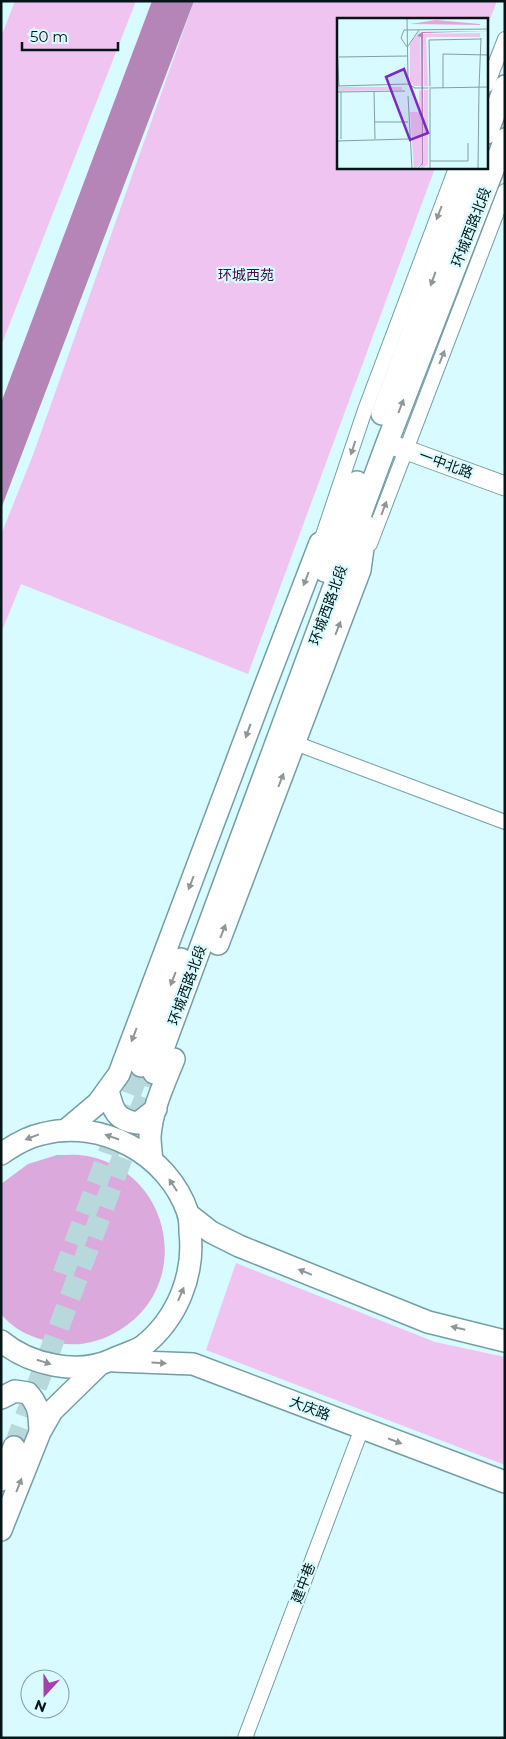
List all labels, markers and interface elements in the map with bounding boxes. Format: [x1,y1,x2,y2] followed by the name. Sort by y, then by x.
[337,18,488,169] inset map
[22,20,119,52] scale bar
[30,27,68,46] text: 50 m
[448,185,494,269] street label: 环城西路北段
[435,206,443,221] one-way arrow
[218,266,274,284] park label: 环城西苑
[429,272,437,287] one-way arrow
[438,349,446,364] one-way arrow
[397,398,405,413] one-way arrow
[349,440,356,455] one-way arrow
[417,446,475,482] street label: 一中北路
[381,501,388,516] one-way arrow
[305,562,351,648] street label: 环城西路北段
[302,572,310,587] one-way arrow
[335,620,343,635] one-way arrow
[244,723,251,738] one-way arrow
[278,772,285,787] one-way arrow
[187,876,195,891] one-way arrow
[219,924,227,938] one-way arrow
[164,942,210,1028] street label: 环城西路北段
[169,972,177,987] one-way arrow
[130,1028,138,1043] one-way arrow
[24,1133,39,1141] one-way arrow
[104,1133,119,1140] one-way arrow
[168,1178,177,1191] one-way arrow
[298,1268,312,1276] one-way arrow
[178,1287,186,1301] one-way arrow
[450,1324,465,1332] one-way arrow
[37,1358,52,1366] one-way arrow
[151,1359,167,1367] one-way arrow
[287,1392,333,1424] street label: 大庆路
[387,1437,402,1445] one-way arrow
[15,1477,23,1492] one-way arrow
[287,1560,319,1606] street label: 建中巷
[20,1669,70,1719] north arrow
[32,1696,49,1717] text: N

